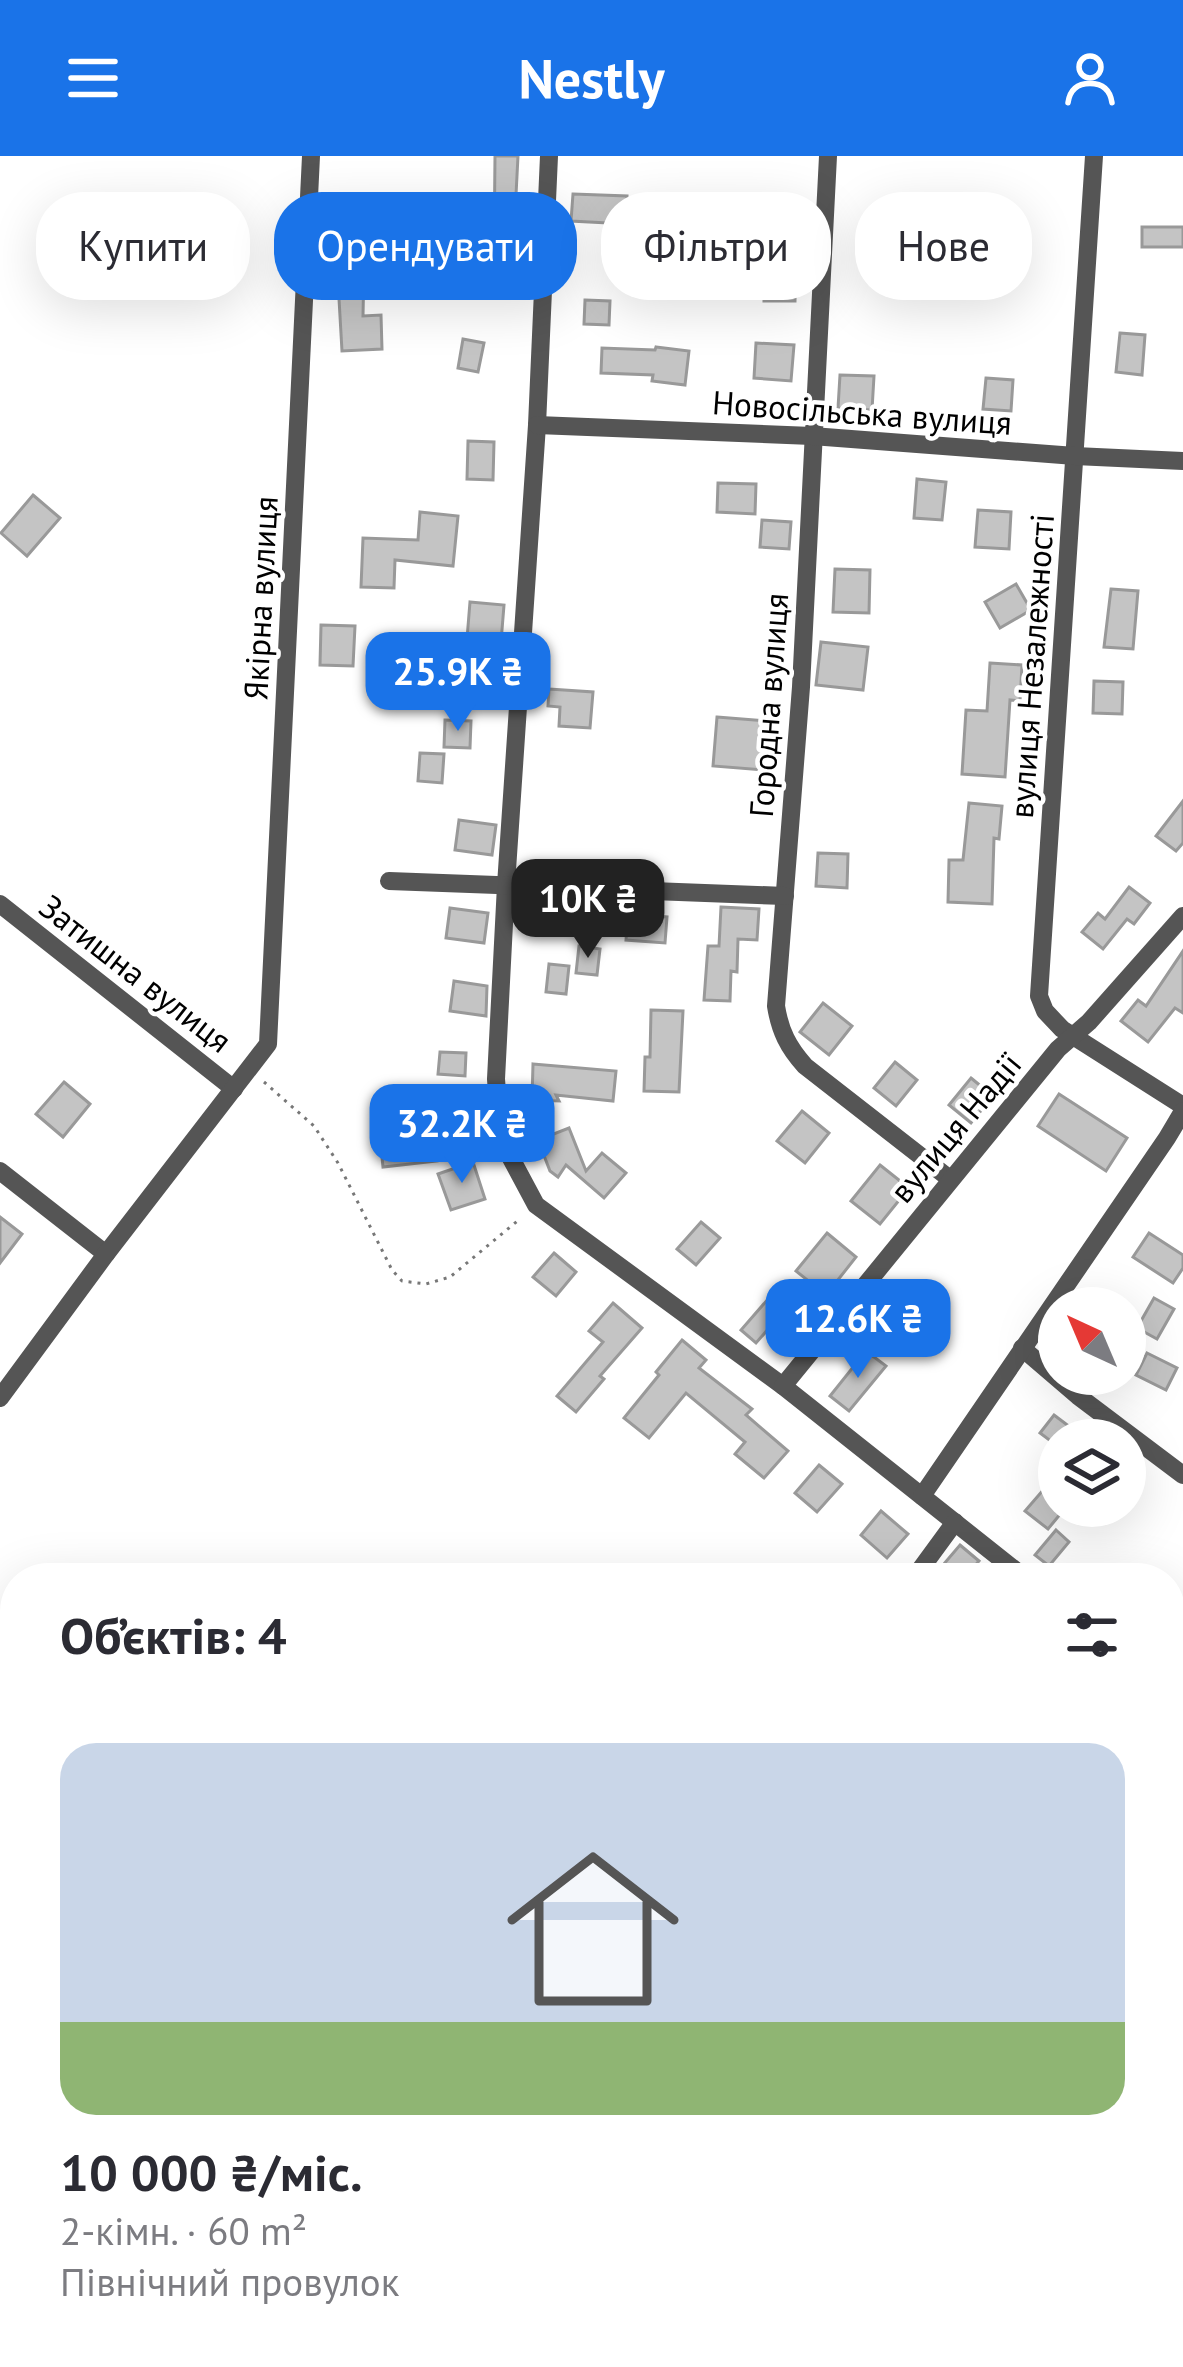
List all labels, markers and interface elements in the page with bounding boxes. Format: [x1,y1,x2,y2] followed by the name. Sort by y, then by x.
[518,43,665,113] text: Nestly
[60,45,126,111] icon: menu
[1057,45,1123,111] icon: person
[36,192,250,300] chip: Купити
[274,192,577,300] chip: Орендувати
[601,192,831,300] chip: Фільтри
[855,192,1032,300] chip: Нове
[711,380,1013,444] street label: Новосільська вулиця
[233,495,287,701] street label: Якірна вулиця
[999,512,1063,820] street label: вулиця Незалежності
[739,591,797,819] street label: Городна вулиця
[347,632,569,734] pin: 25.9K ₴
[393,645,523,696] text: 25.9K ₴
[504,859,672,961] pin: 10K ₴
[538,872,638,923] text: 10K ₴
[31,885,241,1061] street label: Затишна вулиця
[880,1043,1030,1211] street label: вулиця Надії
[351,1084,573,1186] pin: 32.2K ₴
[397,1097,527,1148] text: 32.2K ₴
[747,1279,969,1381] pin: 12.6K ₴
[1038,1287,1146,1395] north arrow
[1038,1287,1146,1527] map controls
[793,1292,923,1343] text: 12.6K ₴
[1038,1419,1146,1527] button: layers
[60,1602,287,1668] text: Об’єктів: 4
[1059,1602,1125,1668] icon: filters
[485,1821,701,2037] icon: home
[60,2139,362,2205] text: 10 000 ₴/міс.
[60,2205,307,2256] text: 2-кімн. · 60 m²
[60,2256,399,2307] text: Північний провулок

